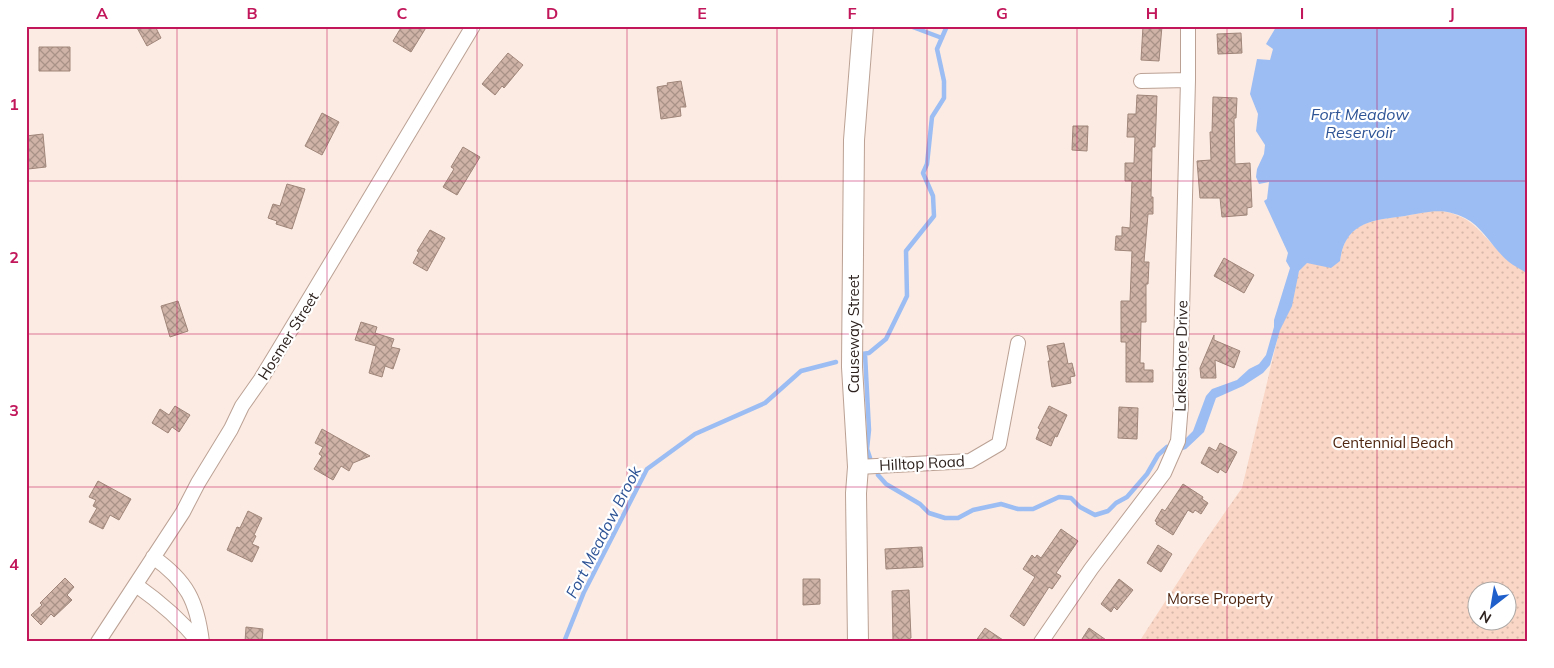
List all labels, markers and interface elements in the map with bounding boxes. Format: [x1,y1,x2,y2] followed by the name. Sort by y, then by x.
[96,3,108,23] text: A
[246,3,258,23] text: B
[397,3,408,23] text: C
[546,3,558,23] text: D
[697,3,707,23] text: E
[847,3,857,23] text: F
[996,3,1008,23] text: G
[1146,3,1158,23] text: H
[1300,3,1304,23] text: I
[1449,3,1455,23] text: J
[9,94,19,114] text: 1
[1311,104,1410,142] water label: Fort Meadow Reservoir
[9,247,19,267] text: 2
[844,275,863,393] street label: Causeway Street
[254,289,322,383] street label: Hosmer Street
[1171,300,1191,412] street label: Lakeshore Drive
[9,400,19,420] text: 3
[1332,433,1454,452] park label: Centennial Beach
[879,451,965,475] street label: Hilltop Road
[561,462,645,601] water label: Fort Meadow Brook
[9,554,19,574] text: 4
[1466,580,1516,630] north arrow
[1167,589,1273,608] park label: Morse Property
[1476,607,1494,628] text: N

